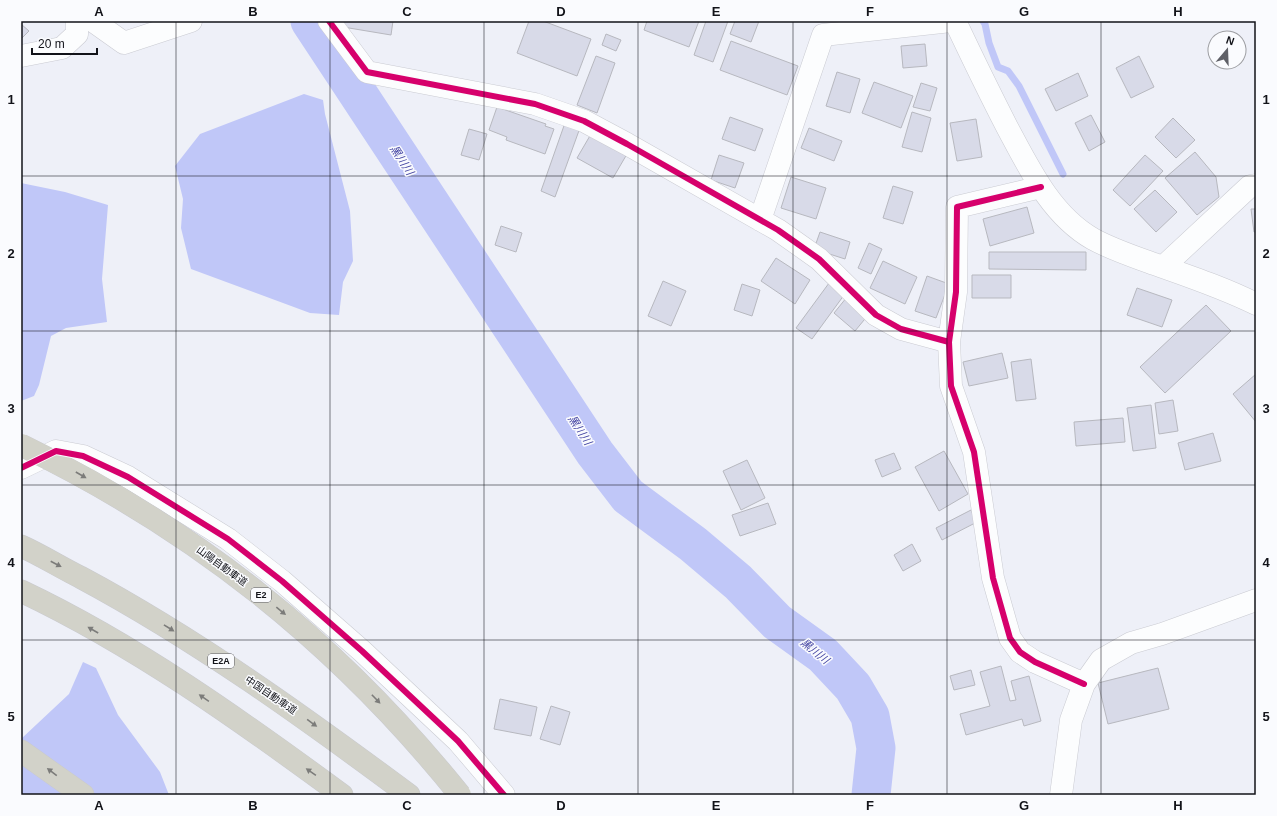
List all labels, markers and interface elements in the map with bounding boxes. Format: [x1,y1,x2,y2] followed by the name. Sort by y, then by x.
[94,4,104,19] text: A
[248,4,258,19] text: B
[402,4,412,19] text: C
[556,4,566,19] text: D
[712,4,721,19] text: E
[866,4,874,19] text: F
[1019,4,1029,19] text: G
[1173,4,1183,19] text: H
[32,30,97,56] scale bar
[1207,30,1247,70] north arrow
[1225,34,1236,48] text: N
[38,37,65,51] text: 20 m
[7,92,15,107] text: 1
[1262,92,1270,107] text: 1
[388,143,417,178] water label: 黒川川
[7,246,15,261] text: 2
[1262,246,1270,261] text: 2
[7,401,15,416] text: 3
[1262,401,1270,416] text: 3
[566,413,595,448] water label: 黒川川
[75,471,87,478] one-way arrow
[194,544,250,588] street label: 山陽自動車道
[7,555,15,570] text: 4
[1262,555,1270,570] text: 4
[50,561,61,567] one-way arrow
[251,588,271,602] road number: E2
[275,606,286,615] one-way arrow
[164,624,174,632] one-way arrow
[87,626,99,633] one-way arrow
[798,636,832,667] water label: 黒川川
[208,654,234,668] road number: E2A
[243,674,299,716] street label: 中国自動車道
[199,694,209,702] one-way arrow
[371,694,380,704] one-way arrow
[7,709,15,724] text: 5
[1262,709,1270,724] text: 5
[306,719,317,728] one-way arrow
[47,768,58,777] one-way arrow
[305,768,316,776] one-way arrow
[94,798,104,813] text: A
[248,798,258,813] text: B
[402,798,412,813] text: C
[556,798,566,813] text: D
[712,798,721,813] text: E
[866,798,874,813] text: F
[1019,798,1029,813] text: G
[1173,798,1183,813] text: H

